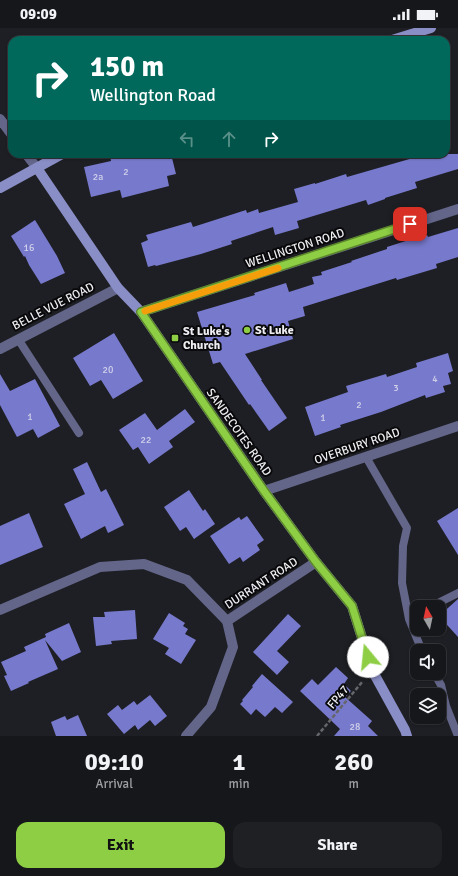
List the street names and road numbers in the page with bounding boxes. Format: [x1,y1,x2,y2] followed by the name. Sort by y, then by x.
[244,225,347,271] street label: WELLINGTON ROAD
[10,279,97,334] street label: BELLE VUE ROAD
[203,386,274,479] street label: SANDECOTES ROAD
[312,425,402,468] street label: OVERBURY ROAD
[222,554,301,613] street label: DURRANT ROAD
[324,683,352,712] street label: FP47

